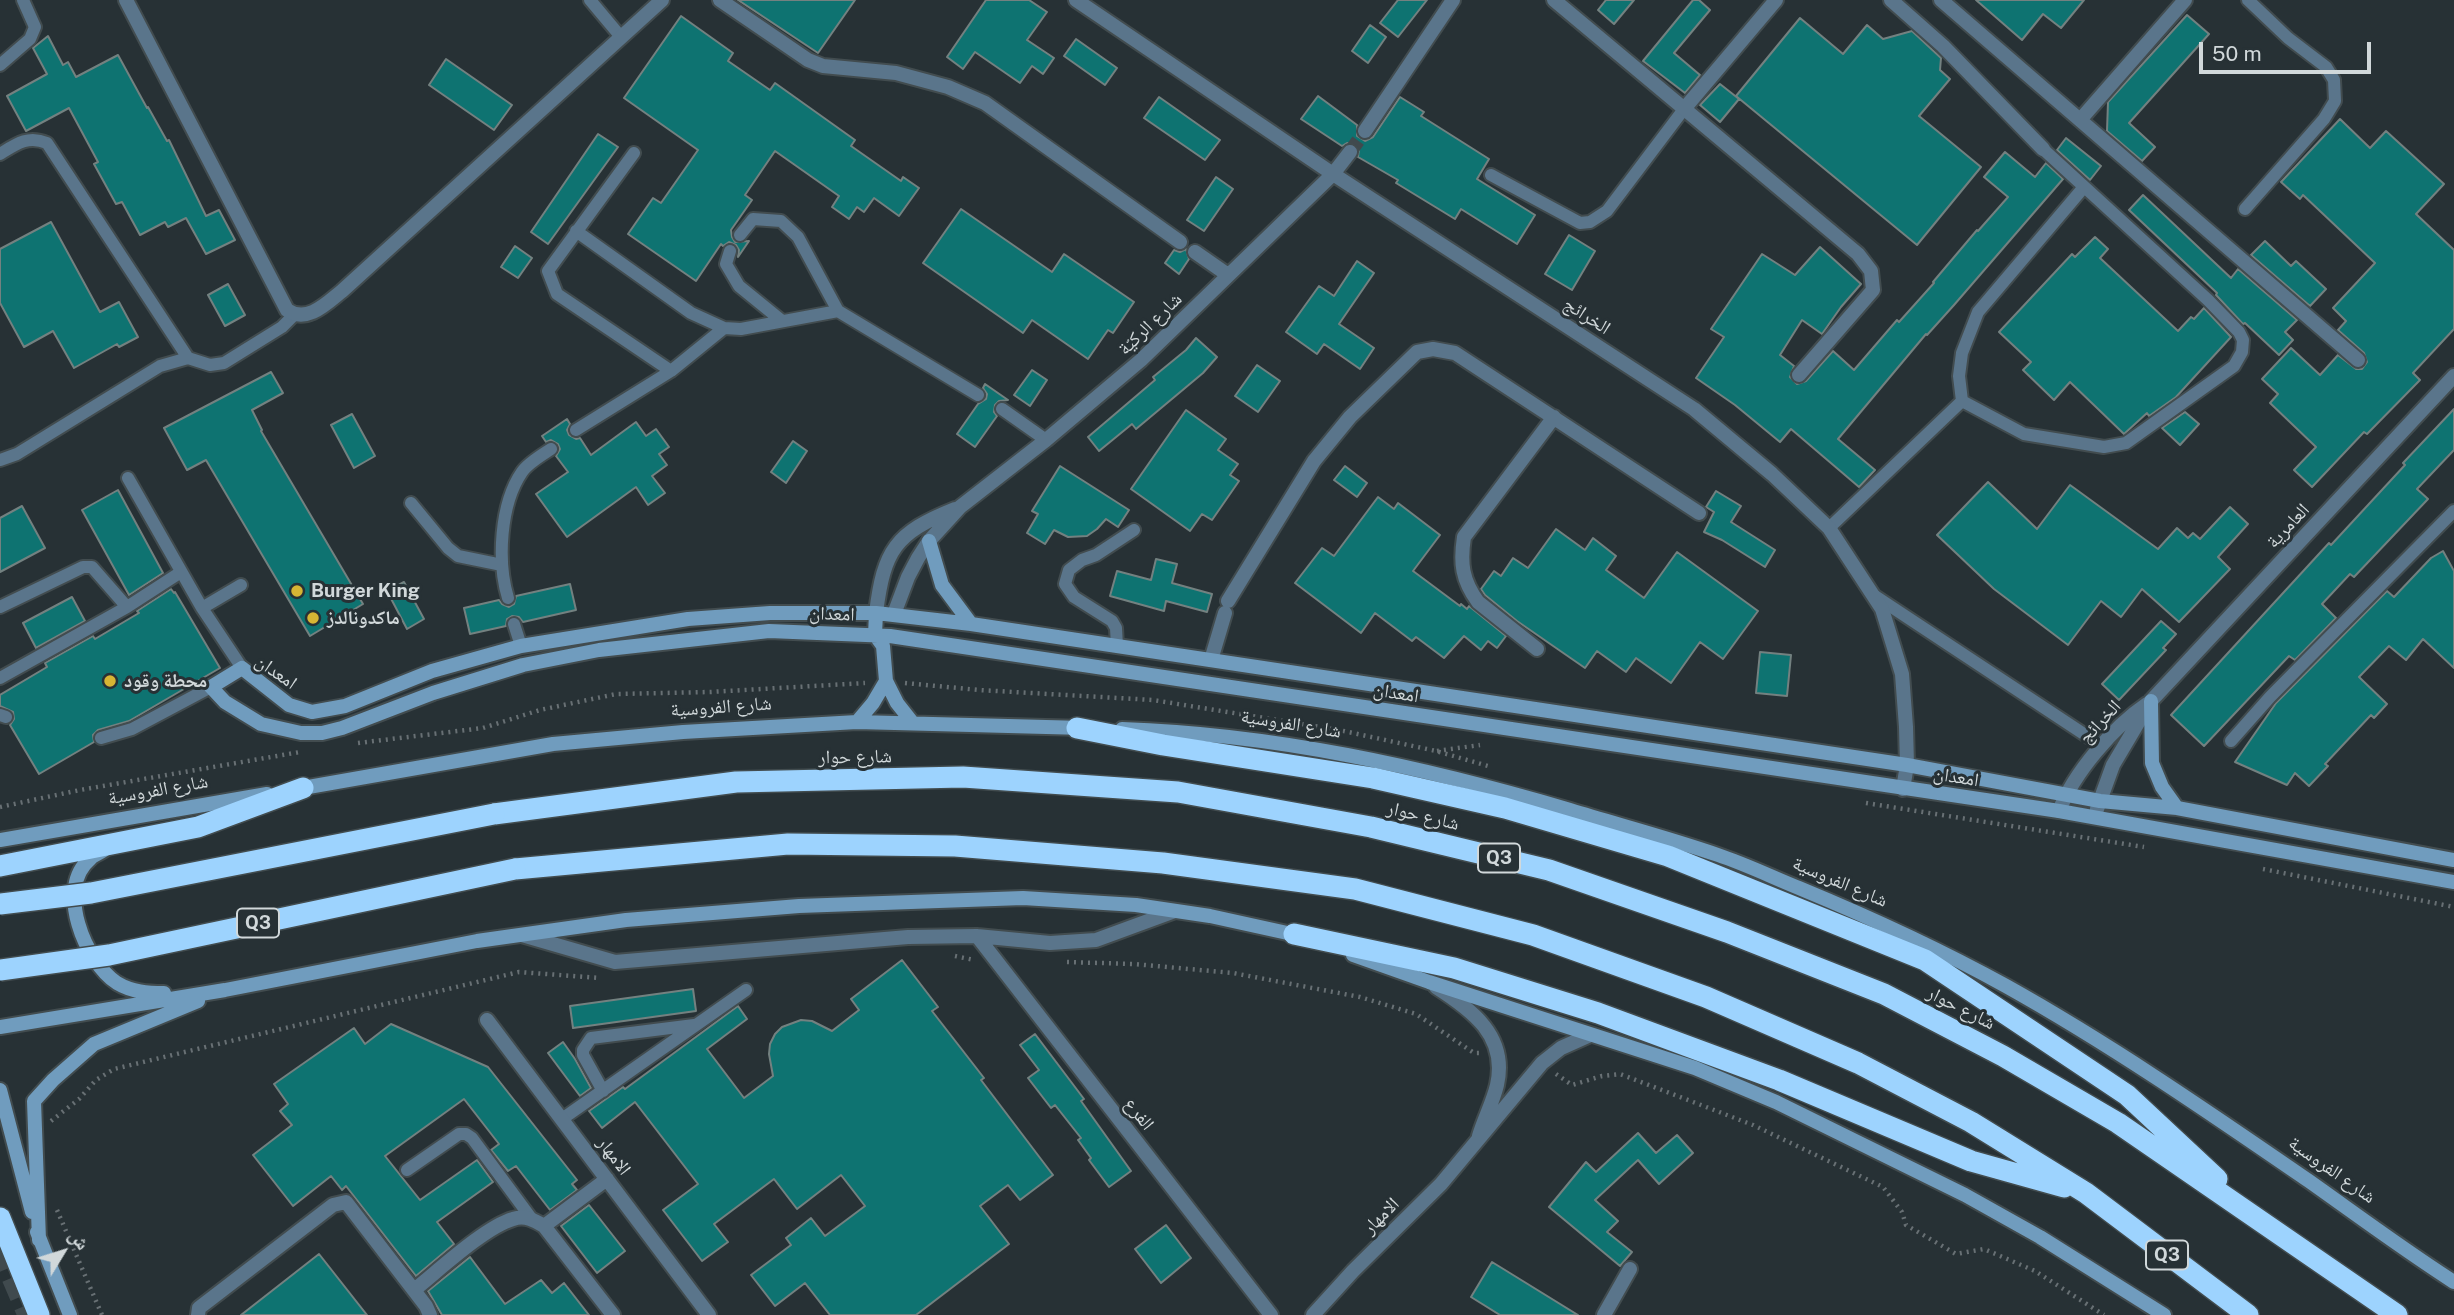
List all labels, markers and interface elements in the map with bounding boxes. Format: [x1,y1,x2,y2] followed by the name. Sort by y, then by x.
[2202,28,2374,72] scale bar
[2212,41,2262,66] text: 50 m
[1113,288,1187,360] street label: شارع الركيّة
[1559,292,1615,340] street label: الخرائج
[2262,499,2314,553] street label: العامرية
[311,580,420,602] place label: Burger King
[289,583,305,599] marker: Burger King
[809,602,855,626] street label: امعدان
[327,607,400,629] place label: ماكدونالدز
[305,610,321,626] marker: ماكدونالدز
[251,650,301,694] street label: امعدان
[124,670,207,692] place label: محطة وقود
[102,673,118,689] marker: محطة وقود
[1372,678,1420,708] street label: امعدان
[670,692,772,722] street label: شارع الفروسية
[2074,695,2126,749] street label: الخرائج
[1239,705,1343,743] street label: شارع الفروسية
[818,745,892,769] street label: شارع حوار
[1932,762,1980,792] street label: امعدان
[106,770,210,810] street label: شارع الفروسية
[1385,797,1461,835] street label: شارع حوار
[1478,844,1520,872] road number: Q3
[1789,852,1891,912] street label: شارع الفروسية
[237,908,279,938] road number: Q3
[1923,981,1999,1035] street label: شارع حوار
[1119,1093,1159,1135] street label: الفرع
[592,1132,636,1180] street label: الامهار
[2284,1132,2380,1208] street label: شارع الفروسية
[1358,1193,1404,1239] street label: الامهار
[28,1217,98,1287] north arrow
[65,1224,94,1254] text: ش
[2146,1240,2188,1270] road number: Q3

